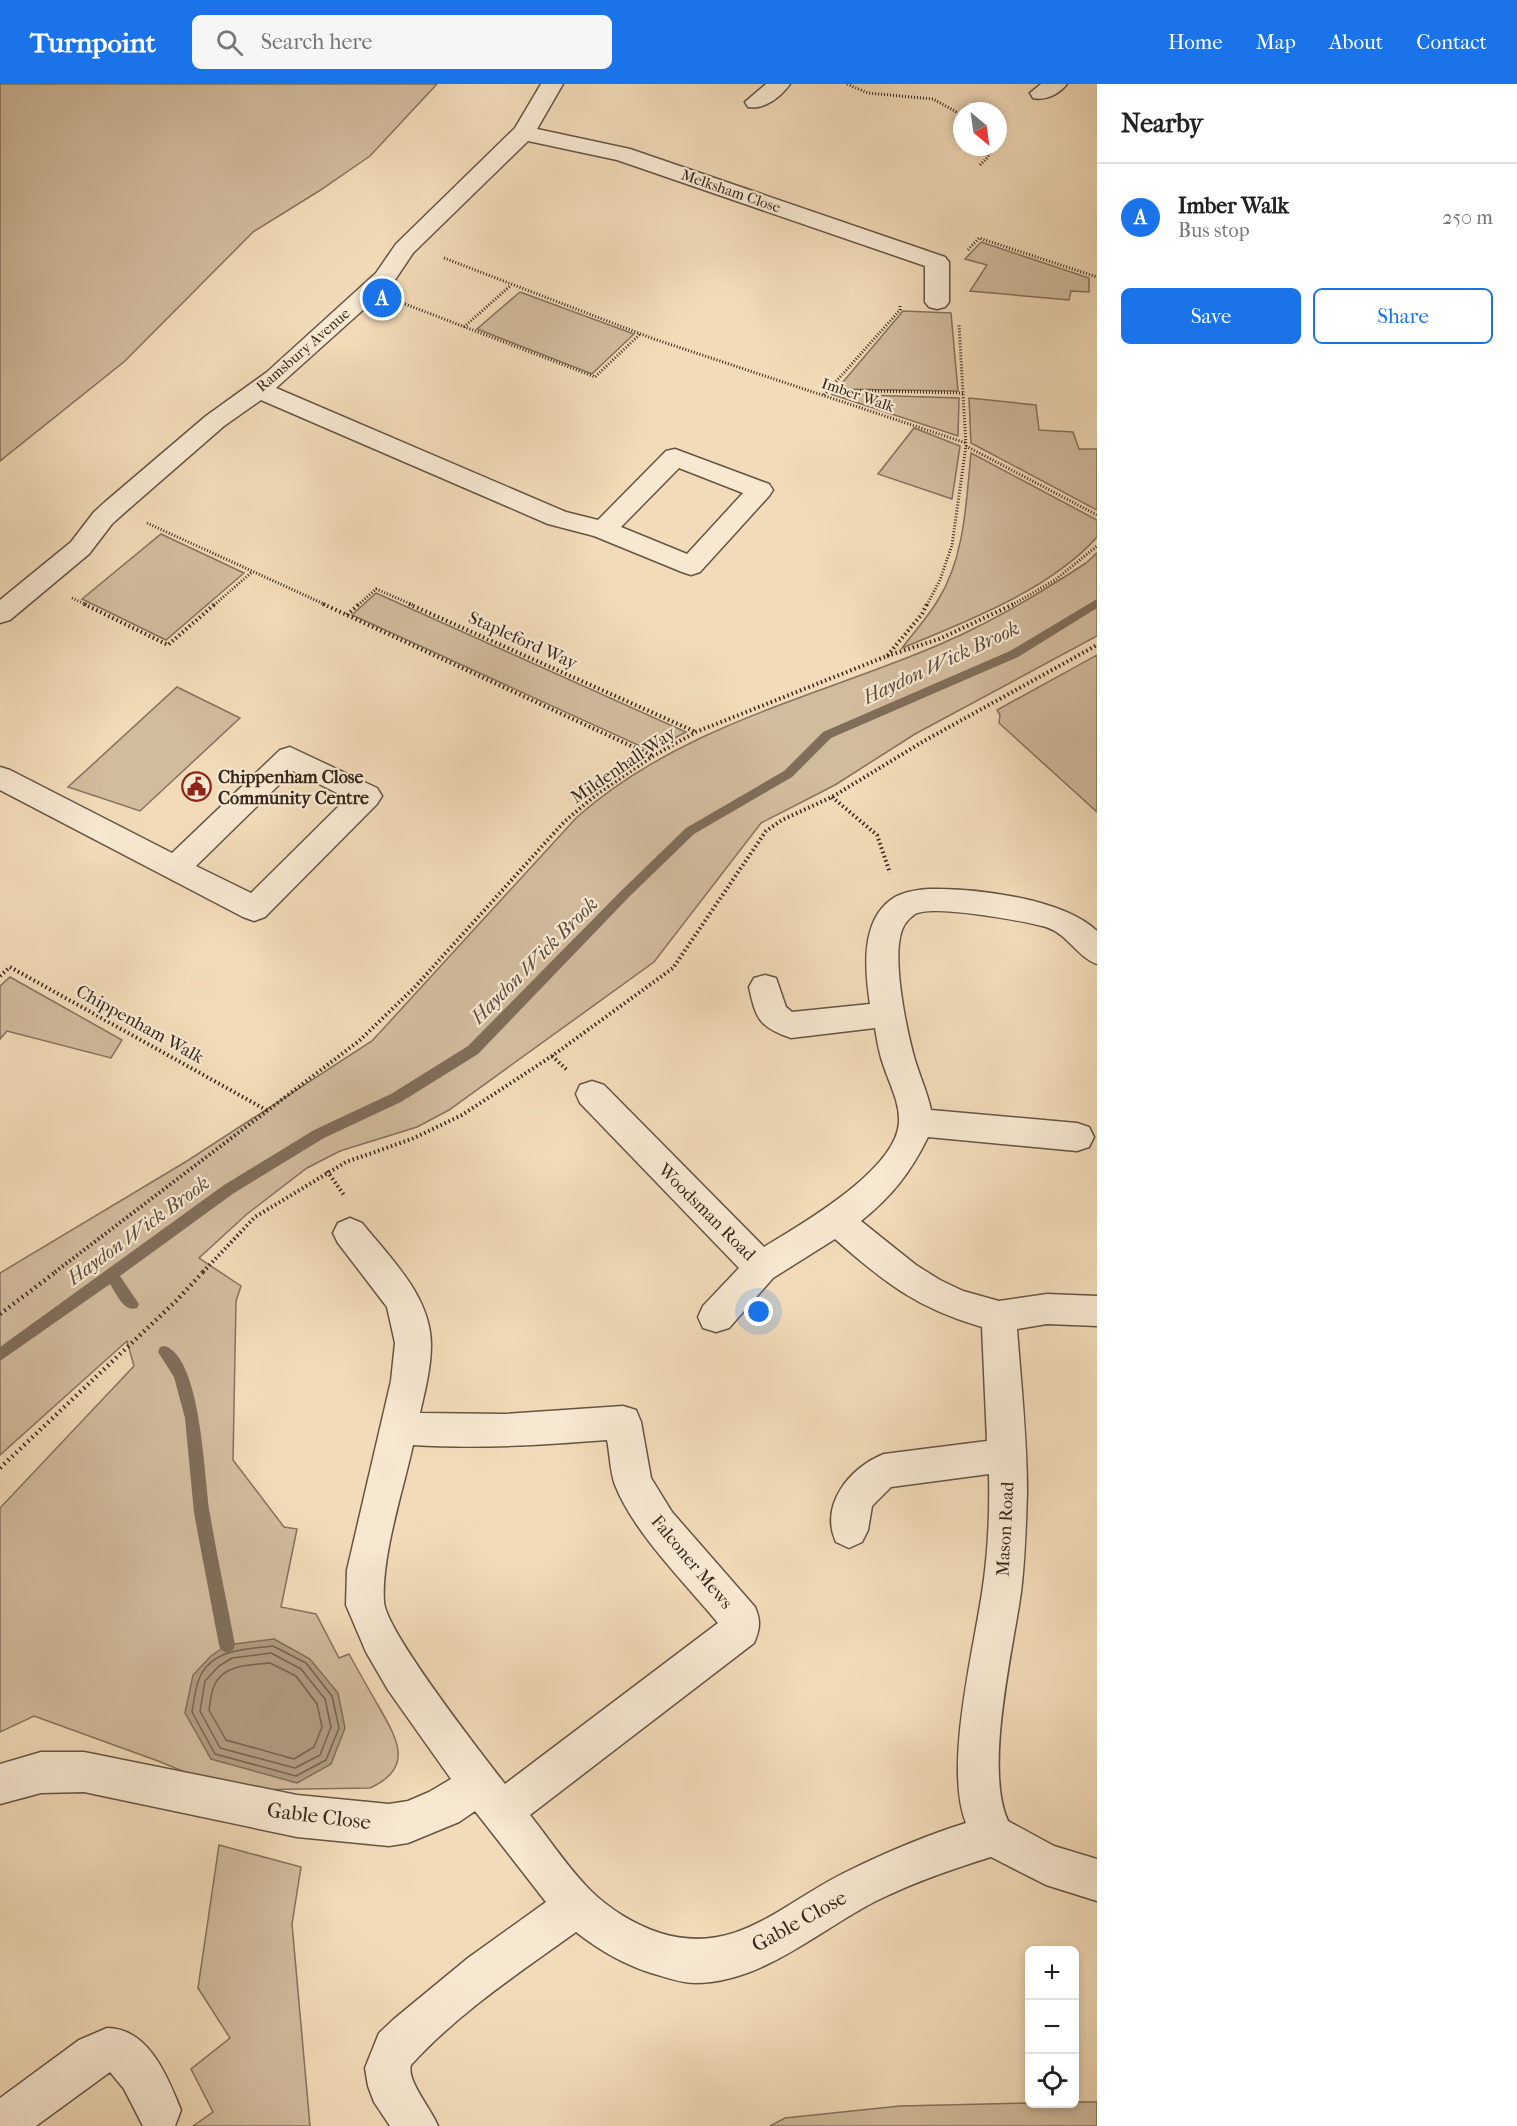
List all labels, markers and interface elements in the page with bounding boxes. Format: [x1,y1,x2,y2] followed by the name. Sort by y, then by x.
[192,15,612,69] search box
[30,26,156,59] text: Turnpoint
[213,26,246,59] icon: search
[261,29,372,55] text: Search here
[1168,30,1223,54] text: Home
[1256,30,1296,54] text: Map
[1329,30,1383,54] text: About
[1416,30,1487,54] text: Contact
[953,102,1007,156] north arrow
[1121,108,1203,139] text: Nearby
[679,166,784,217] street label: Melksham Close
[1178,193,1289,219] text: Imber Walk
[1134,206,1147,229] text: A
[1442,206,1493,229] text: 250 m
[1178,219,1250,242] text: Bus stop
[362,276,401,320] pin: A
[1121,288,1301,344] button: Save
[1313,288,1493,344] button: Share
[252,304,354,396] street label: Ramsbury Avenue
[819,374,897,416] street label: Imber Walk
[465,607,582,674] street label: Stapleford Way
[859,616,1023,709] water label: Haydon Wick Brook
[567,722,681,808] street label: Mildenhall Way
[218,767,369,809] place label: Chippenham Close Community Centre
[181,771,213,803] public building icon: Chippenham Close Community Centre
[466,892,602,1029] water label: Haydon Wick Brook
[72,981,208,1069] street label: Chippenham Walk
[653,1159,760,1265] street label: Woodsman Road
[62,1171,214,1290] water label: Haydon Wick Brook
[744,1297,773,1326] your location
[993,1481,1018,1577] street label: Mason Road
[646,1511,737,1614] street label: Falconer Mews
[266,1798,372,1834] street label: Gable Close
[747,1885,851,1957] street label: Gable Close
[1025,1946,1079,2108] map controls
[1025,1946,1079,2000] button: +
[1025,2000,1079,2054] button: −
[1025,2054,1079,2108] button: locate

